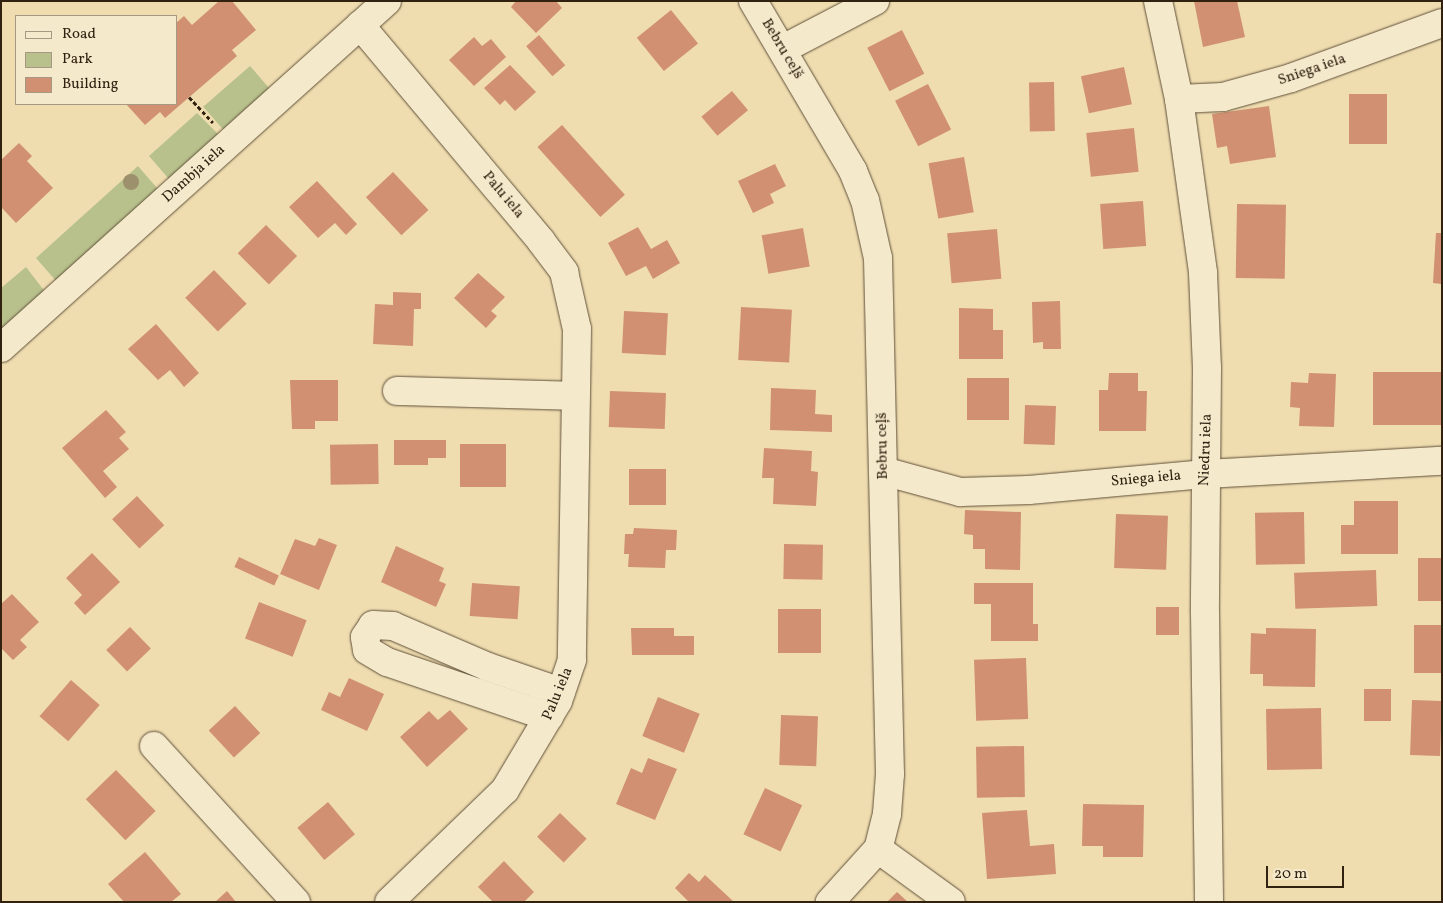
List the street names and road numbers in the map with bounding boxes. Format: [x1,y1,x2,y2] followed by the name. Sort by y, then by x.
[757,16,807,82] street label: Bebru ceļš
[1276,50,1348,90] street label: Sniega iela
[159,141,229,207] street label: Dambja iela
[478,168,528,222] street label: Palu iela
[873,412,893,480] street label: Bebru ceļš
[1196,413,1216,487] street label: Niedru iela
[1110,467,1182,491] street label: Sniega iela
[539,665,577,723] street label: Palu iela

